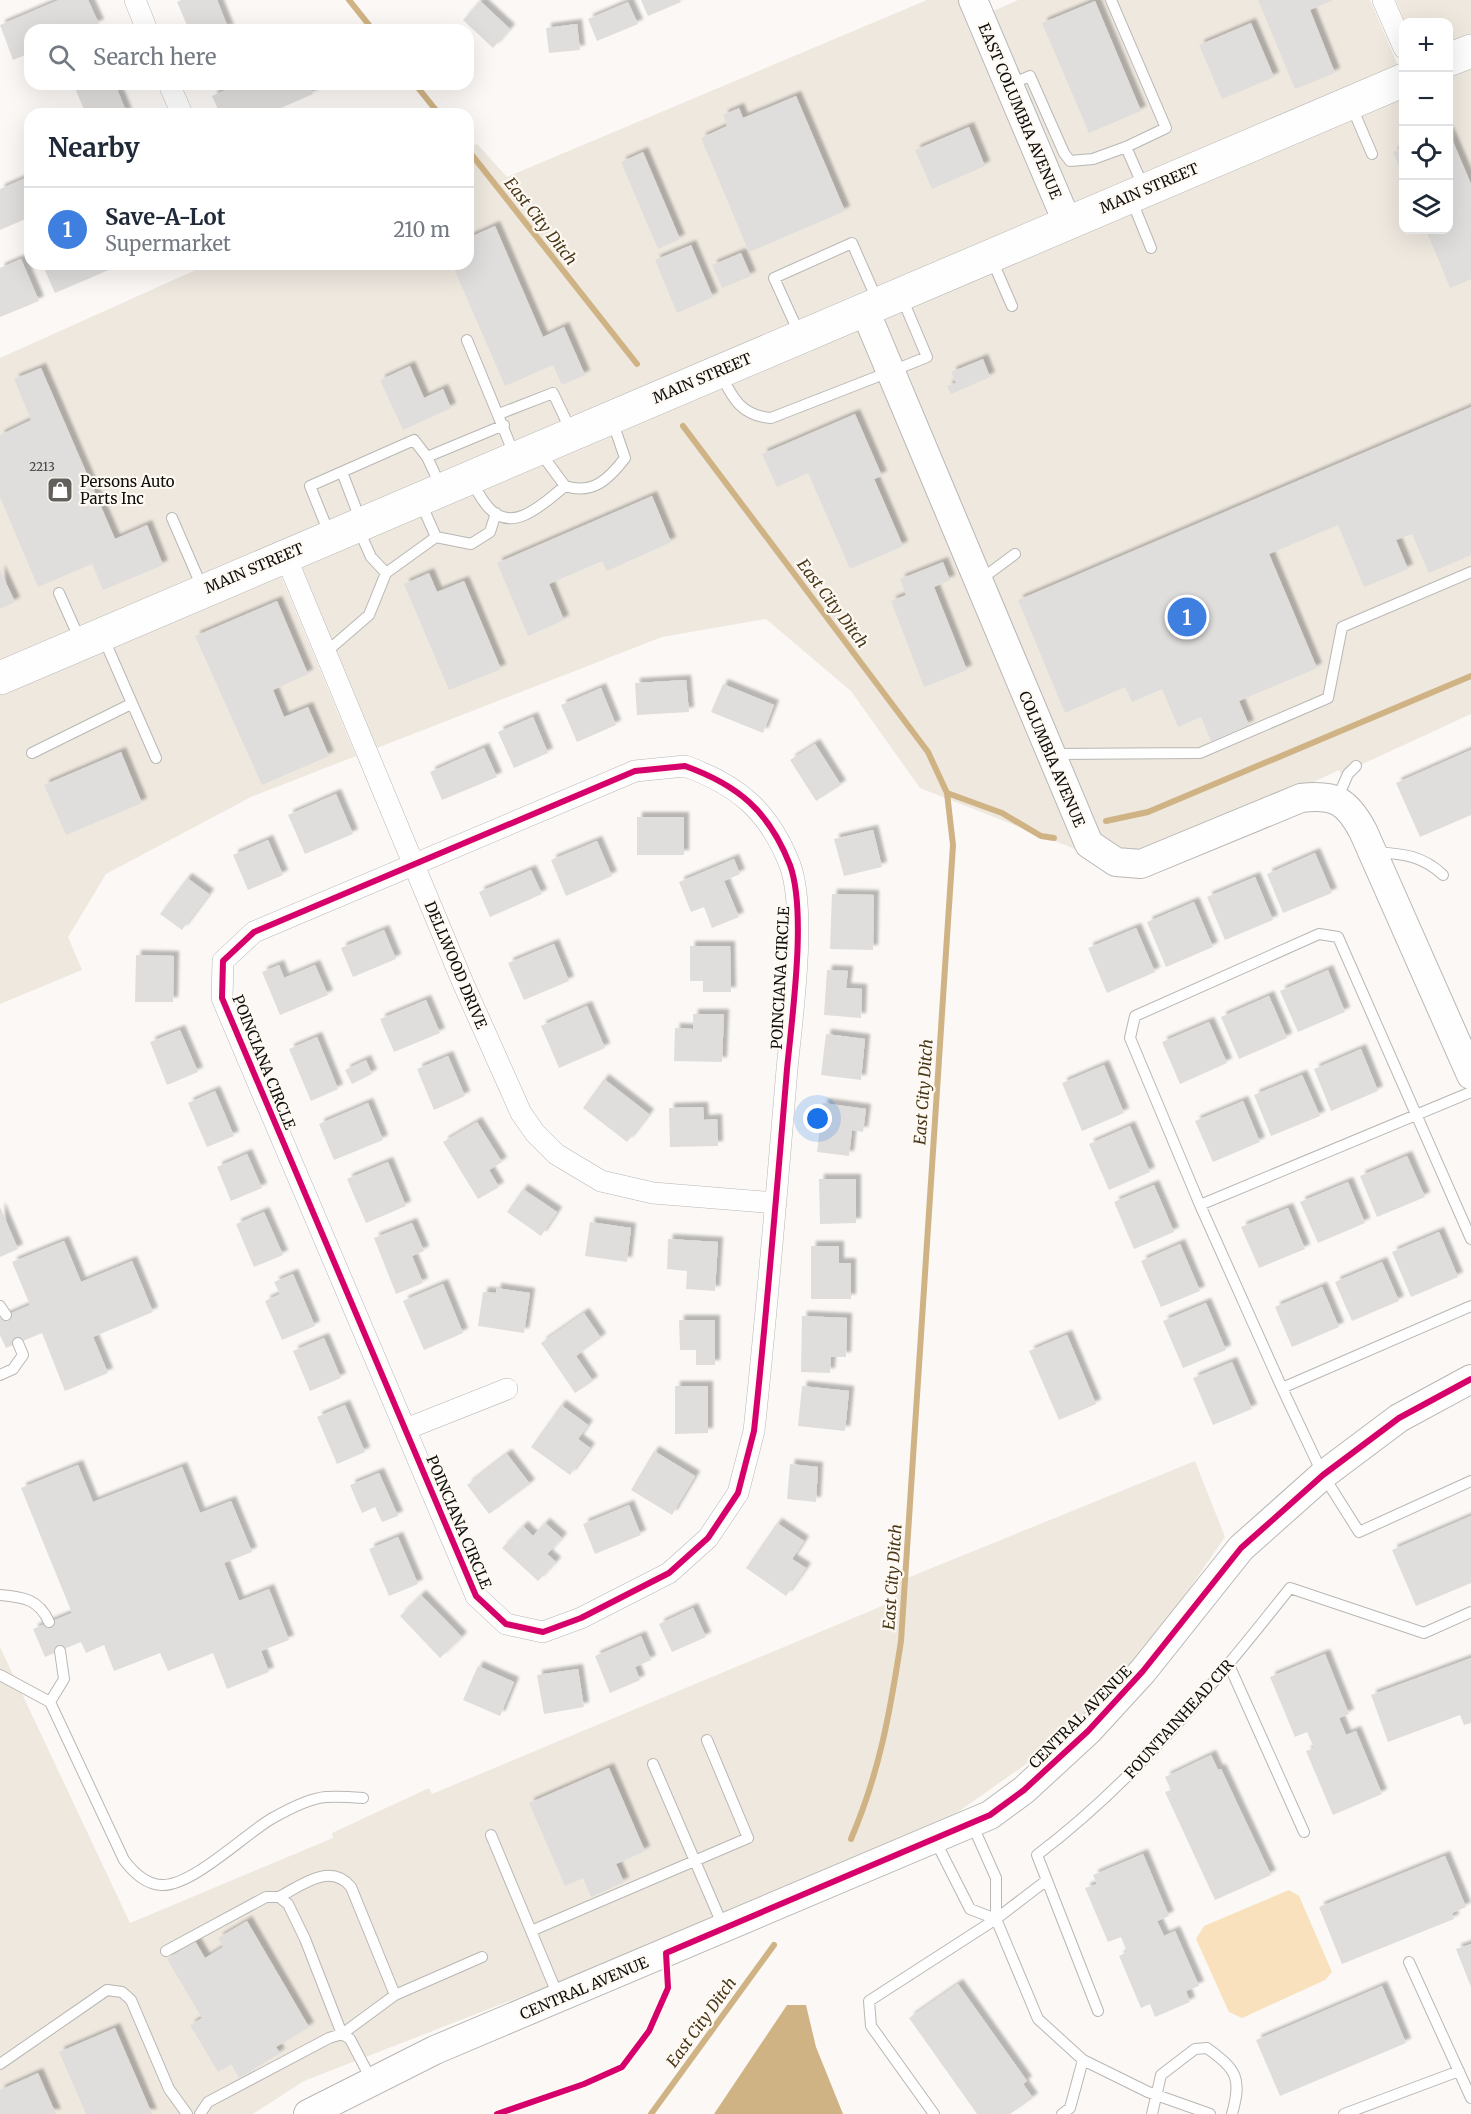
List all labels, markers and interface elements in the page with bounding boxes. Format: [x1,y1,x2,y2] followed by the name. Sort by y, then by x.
[1399,18,1453,234] map controls
[1399,18,1453,72] button: +
[974,20,1066,202] street label: EAST COLUMBIA AVENUE
[24,24,474,90] search box
[45,41,78,74] icon: search
[93,43,216,71] text: Search here
[1399,72,1453,126] button: −
[1399,126,1453,180] button: locate
[48,131,140,164] text: Nearby
[1097,158,1202,217] street label: MAIN STREET
[500,173,582,269] water label: East City Ditch
[1399,180,1453,234] button: layers
[105,203,226,231] text: Save-A-Lot
[63,217,72,242] text: 1
[393,217,450,242] text: 210 m
[105,231,231,256] text: Supermarket
[650,348,755,407] street label: MAIN STREET
[29,459,55,474] house number: 2213
[80,472,175,508] place label: Persons Auto Parts Inc
[45,475,75,505] shop icon: Persons Auto Parts Inc
[202,538,307,597] street label: MAIN STREET
[793,555,873,651] water label: East City Ditch
[1168,594,1206,640] pin: 1
[1015,688,1089,830] street label: COLUMBIA AVENUE
[421,899,492,1032] street label: DELLWOOD DRIVE
[767,905,793,1050] street label: POINCIANA CIRCLE
[228,992,300,1132] street label: POINCIANA CIRCLE
[909,1038,937,1146] water label: East City Ditch
[803,1104,832,1133] your location
[422,1452,496,1592] street label: POINCIANA CIRCLE
[878,1523,906,1631] water label: East City Ditch
[1120,1655,1238,1783] street label: FOUNTAINHEAD CIR
[1025,1661,1136,1772] street label: CENTRAL AVENUE
[517,1952,651,2024] street label: CENTRAL AVENUE
[662,1973,740,2071] water label: East City Ditch

